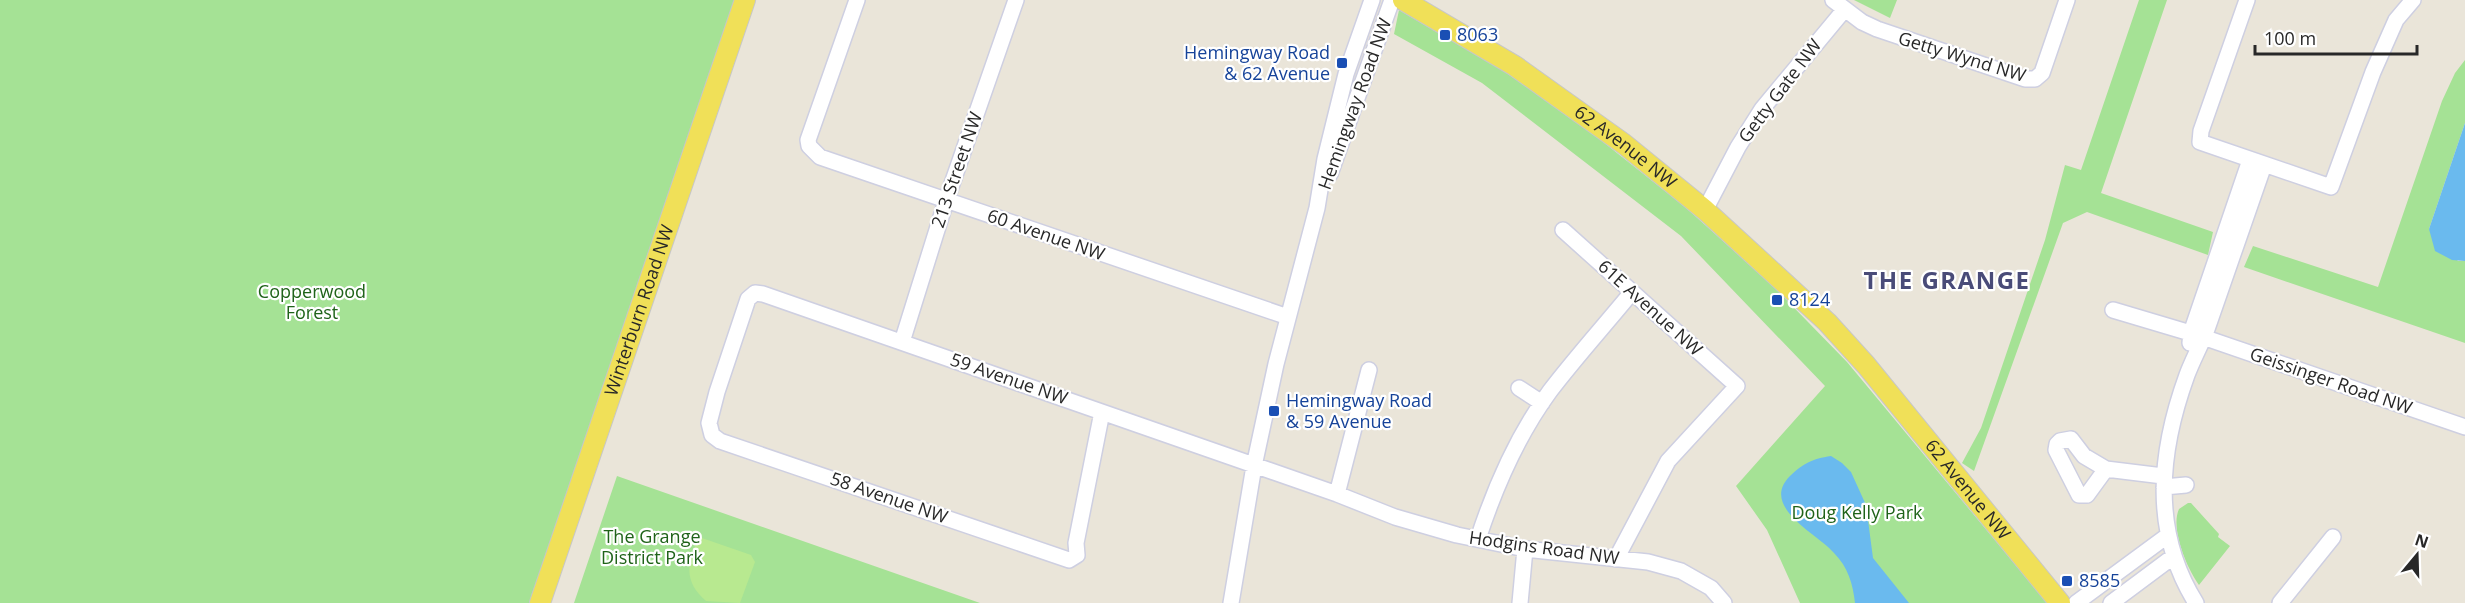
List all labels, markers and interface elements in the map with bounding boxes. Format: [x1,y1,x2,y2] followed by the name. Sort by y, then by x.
[1312,14,1396,193] street label: Hemingway Road NW
[2255,18,2417,56] scale bar
[1457,22,1498,46] place label: 8063
[1896,25,2029,87] street label: Getty Wynd NW
[2264,26,2316,50] text: 100 m
[1438,28,1452,42] marker: 8063
[1732,33,1826,147] street label: Getty Gate NW
[1184,40,1330,85] place label: Hemingway Road & 62 Avenue
[1335,56,1349,70] marker: Hemingway Road & 62 Avenue
[1570,99,1682,193] street label: 62 Avenue NW
[925,108,987,231] street label: 213 Street NW
[984,203,1109,266] street label: 60 Avenue NW
[598,221,679,399] street label: Winterburn Road NW
[1593,254,1708,361] street label: 61E Avenue NW
[1863,263,2031,296] district label: THE GRANGE
[258,279,366,324] park label: Copperwood Forest
[1789,287,1830,311] place label: 8124
[1770,293,1784,307] marker: 8124
[2247,341,2416,419] street label: Geissinger Road NW
[947,347,1072,410] street label: 59 Avenue NW
[1286,388,1432,433] place label: Hemingway Road & 59 Avenue
[1267,404,1281,418] marker: Hemingway Road & 59 Avenue
[1920,434,2017,545] street label: 62 Avenue NW
[827,466,952,529] street label: 58 Avenue NW
[1792,500,1923,524] park label: Doug Kelly Park
[601,524,703,569] park label: The Grange District Park
[1467,525,1621,569] street label: Hodgins Road NW
[2387,525,2447,585] north arrow
[2412,528,2432,553] text: N
[2079,568,2120,592] place label: 8585
[2060,574,2074,588] marker: 8585

